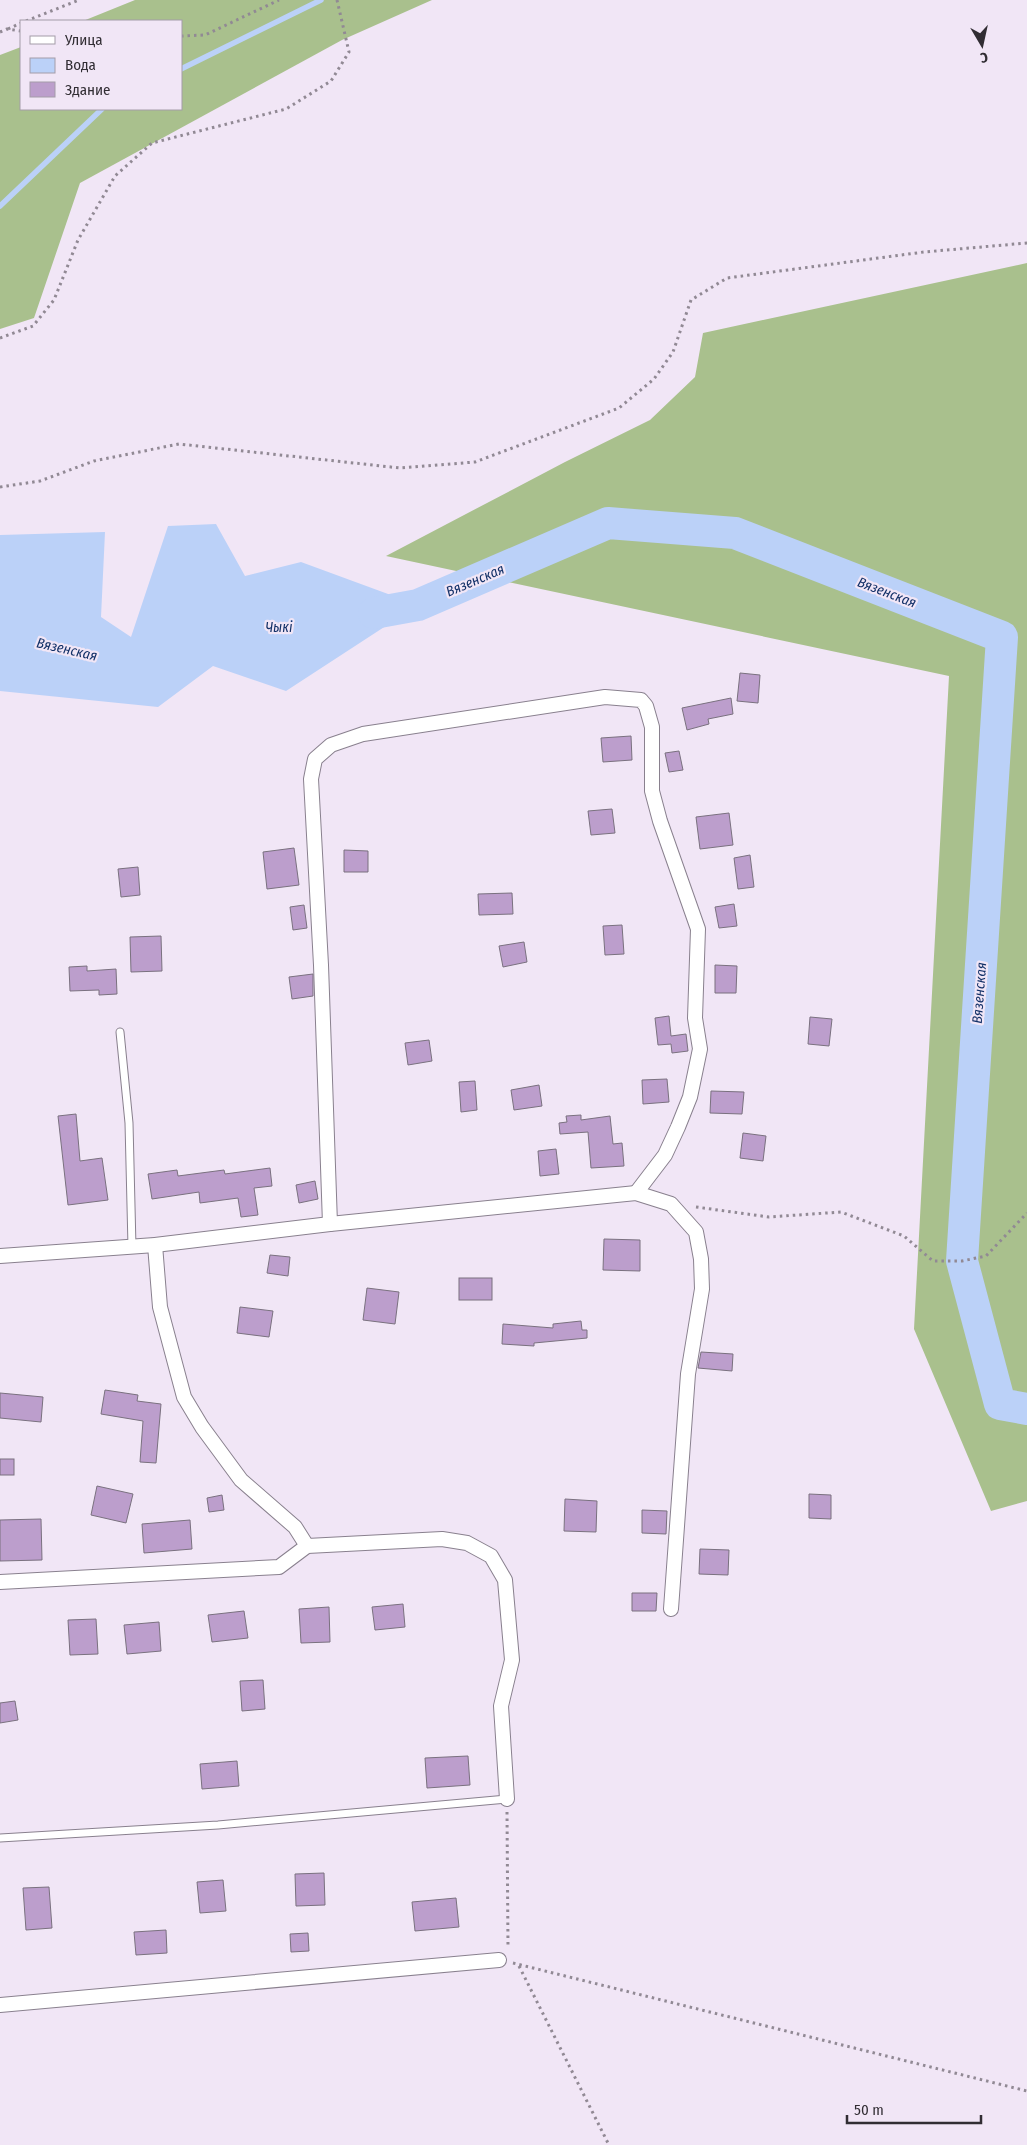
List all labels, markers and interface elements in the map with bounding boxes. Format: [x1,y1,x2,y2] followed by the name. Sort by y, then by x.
[20,20,182,110] legend
[957,20,1007,70] north arrow
[64,31,103,49] text: Улица
[978,48,989,66] text: С
[65,56,96,74] text: Вода
[65,81,111,99] text: Здание
[444,561,507,600] water label: Вязенская
[855,573,919,611] water label: Вязенская
[265,619,293,636] water label: Чыкі
[35,634,99,665] water label: Вязенская
[969,962,990,1024] water label: Вязенская
[847,2092,981,2124] scale bar
[854,2101,884,2119] text: 50 m

